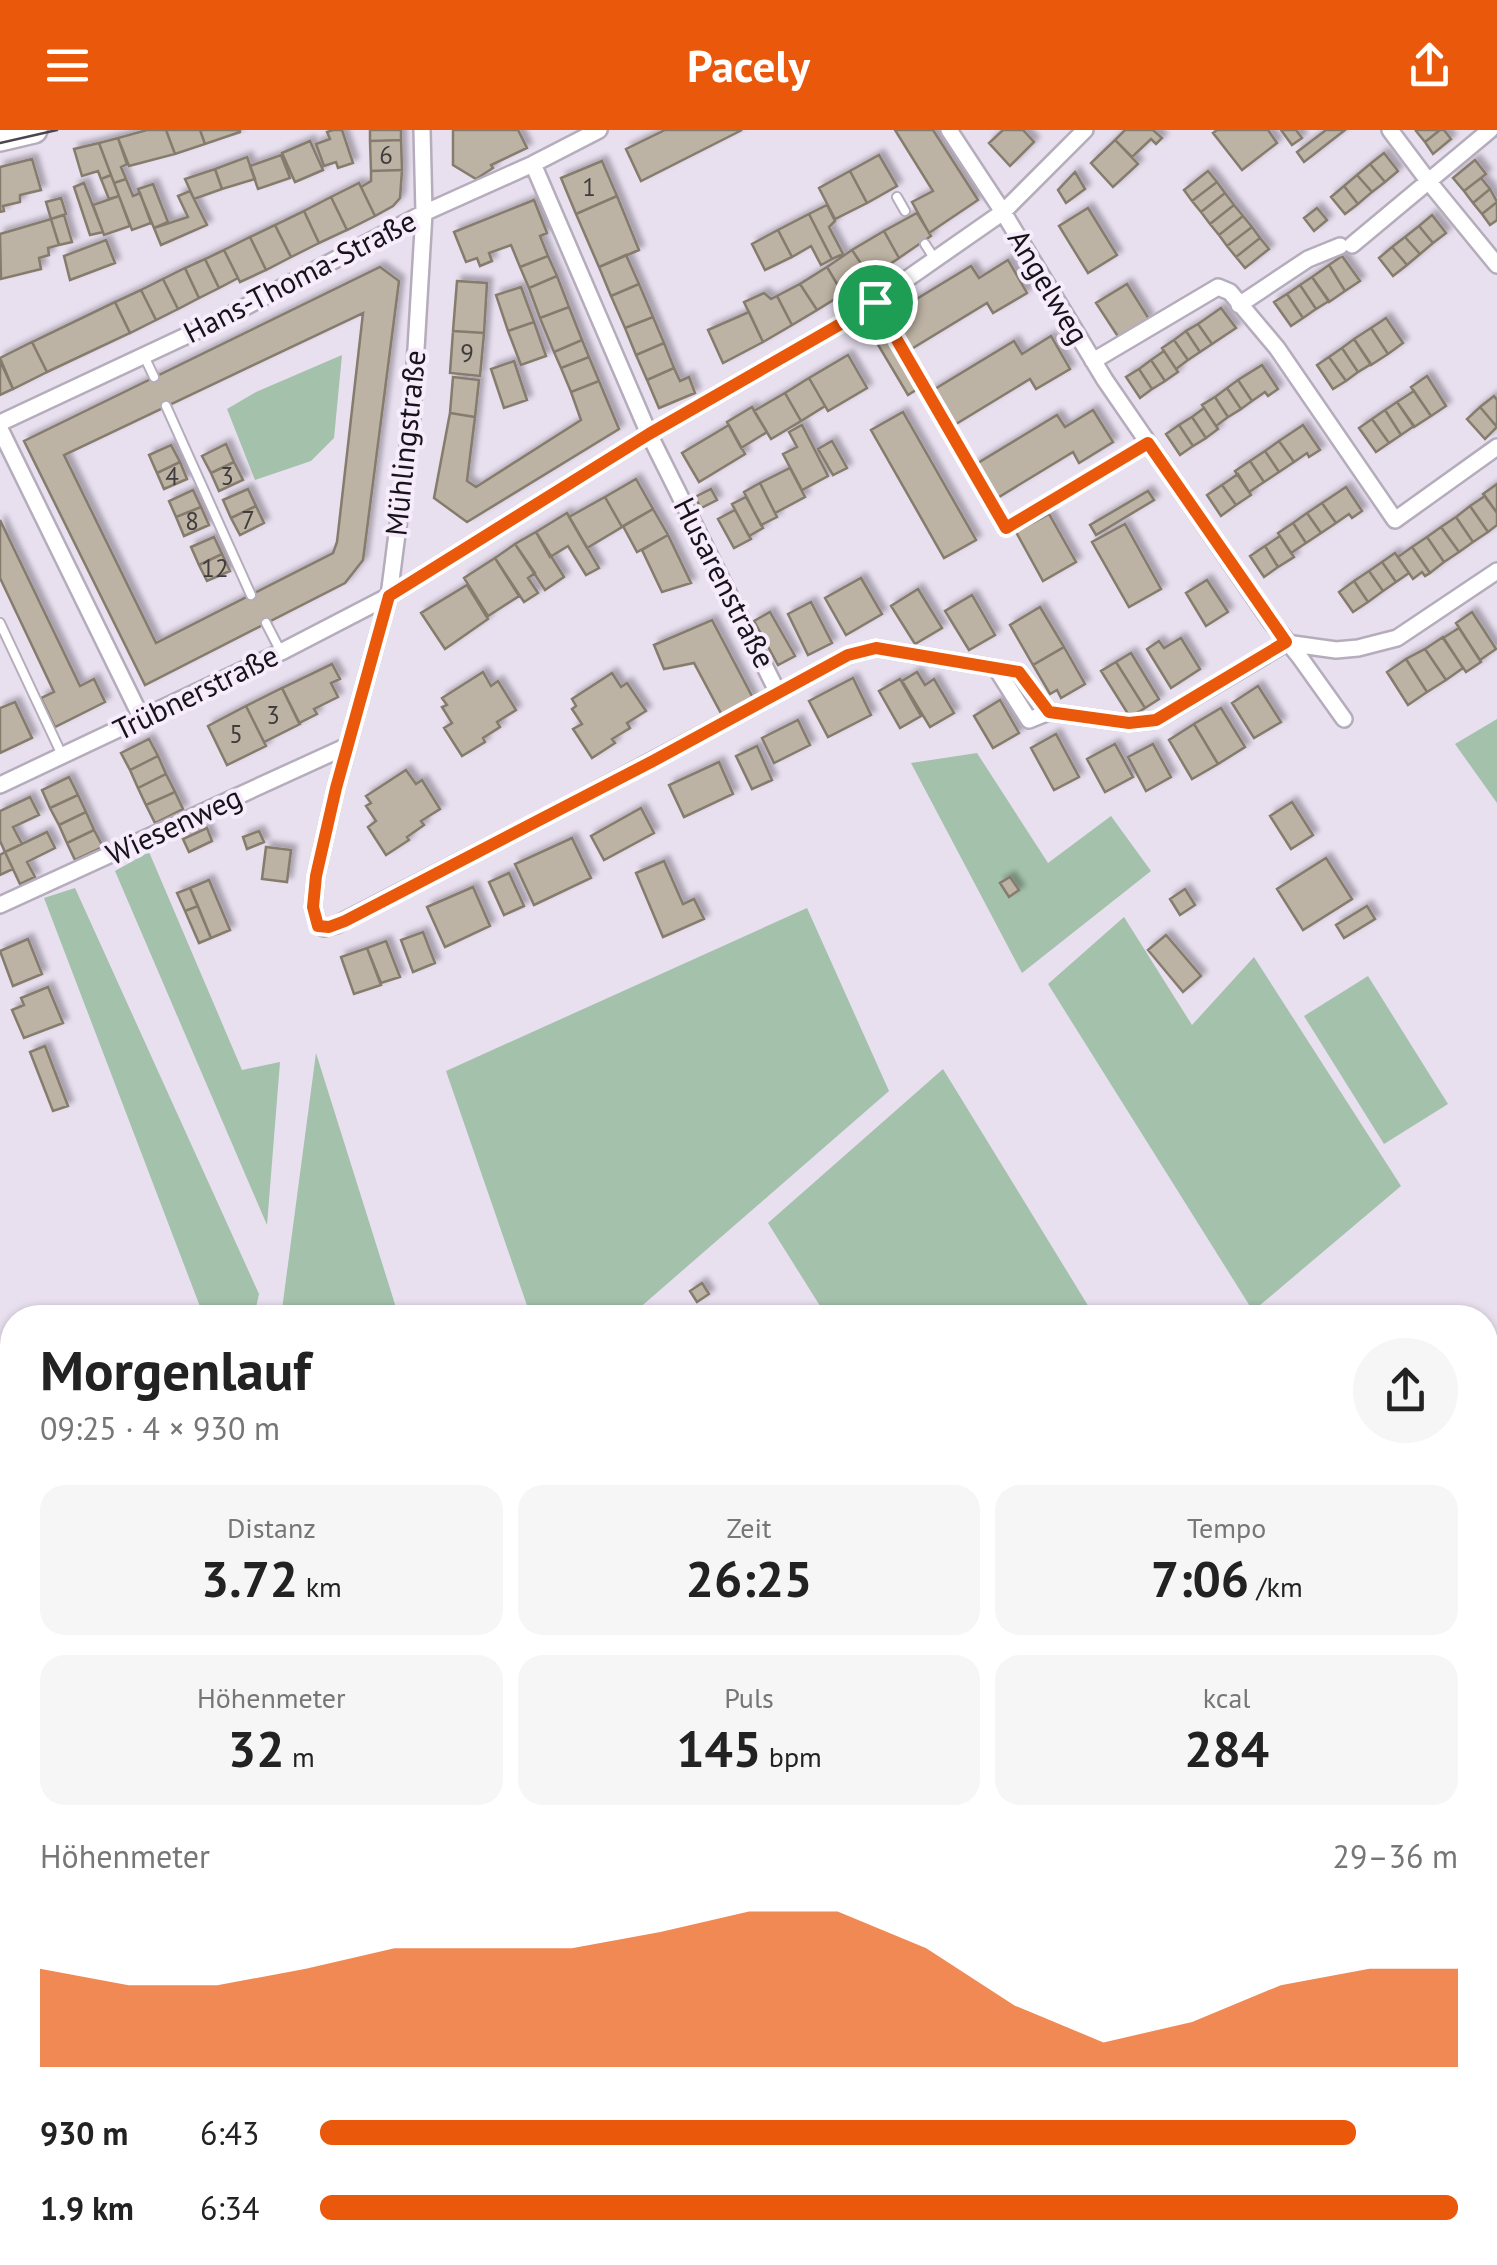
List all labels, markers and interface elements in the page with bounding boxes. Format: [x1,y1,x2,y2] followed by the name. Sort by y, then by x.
[687,36,810,94] text: Pacely
[40,38,95,93] icon: menu
[1402,38,1457,93] icon: share
[379,139,393,171] house number: 6
[582,171,596,203] house number: 1
[177,200,422,351] street label: Hans-Thoma-Straße
[1000,222,1099,351] street label: Angelweg
[833,260,918,345] pin
[848,275,903,330] icon: arrive
[460,337,474,369] house number: 9
[375,348,434,538] street label: Mühlingstraße
[165,460,179,492] house number: 4
[220,460,234,492] house number: 3
[666,490,785,674] street label: Husarenstraße
[241,504,255,536] house number: 7
[185,505,199,537] house number: 8
[201,552,229,584] house number: 12
[106,635,284,748] street label: Trübnerstraße
[266,699,280,731] house number: 3
[229,718,243,750] house number: 5
[99,776,247,873] street label: Wiesenweg
[40,1334,311,1405] text: Morgenlauf
[1353,1338,1458,1443] button: share
[40,1407,280,1449] text: 09:25 · 4 × 930 m
[227,1509,316,1546] text: Distanz
[726,1509,772,1546] text: Zeit
[1187,1509,1266,1546] text: Tempo
[201,1546,298,1611] text: 3.72
[686,1546,812,1611] text: 26:25
[1151,1546,1249,1611] text: 7:06
[298,1568,342,1605] text: km
[1249,1568,1303,1605] text: /km
[197,1679,346,1716] text: Höhenmeter
[724,1679,774,1716] text: Puls
[1203,1679,1251,1716] text: kcal
[228,1716,285,1781] text: 32
[676,1716,761,1781] text: 145
[1184,1716,1269,1781] text: 284
[285,1738,315,1775] text: m
[761,1738,822,1775] text: bpm
[40,1835,210,1877] text: Höhenmeter
[1333,1835,1458,1877] text: 29–36 m
[40,2112,128,2154] text: 930 m
[200,2112,259,2154] text: 6:43
[40,2187,134,2229] text: 1.9 km
[200,2187,259,2229] text: 6:34

